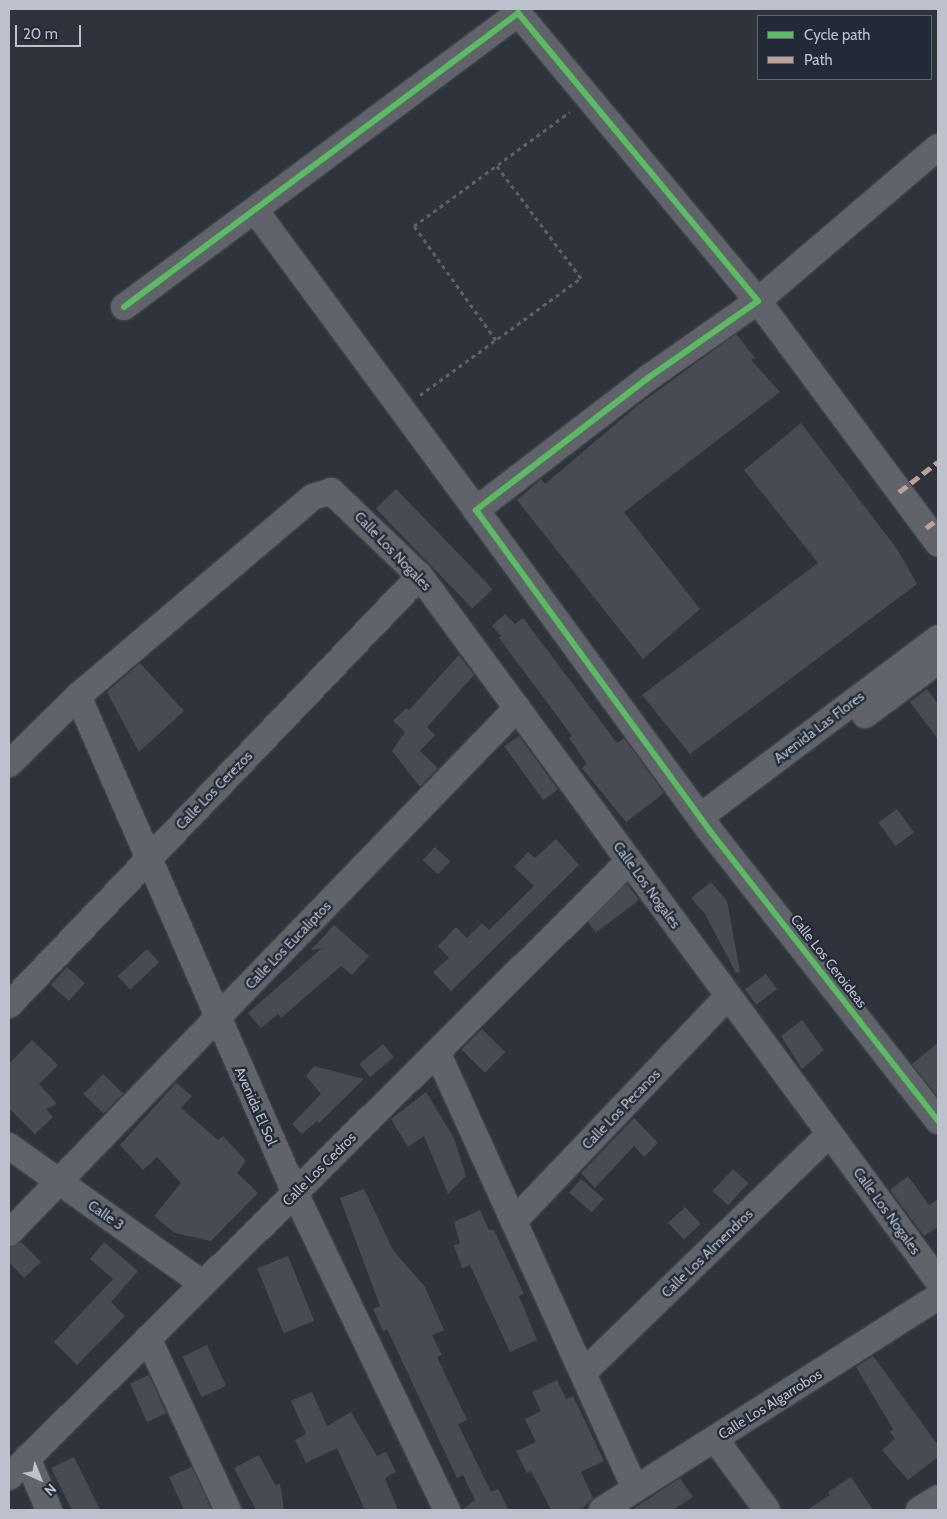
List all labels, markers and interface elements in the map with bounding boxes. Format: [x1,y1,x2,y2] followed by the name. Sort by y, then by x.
[18,15,84,47] scale bar
[757,15,932,80] legend
[23,25,58,43] text: 20 m
[804,26,870,44] text: Cycle path
[804,51,833,69] text: Path
[351,508,435,594] street label: Calle Los Nogales
[771,688,867,766] street label: Avenida Las Flores
[172,747,256,833] street label: Calle Los Cerezos
[610,838,684,932] street label: Calle Los Nogales
[242,898,334,992] street label: Calle Los Eucaliptos
[787,911,871,1011] street label: Calle Los Ceroideas
[231,1064,281,1148] street label: Avenida El Sol
[578,1065,664,1153] street label: Calle Los Pecanos
[279,1129,359,1209] street label: Calle Los Cedros
[850,1164,924,1258] street label: Calle Los Nogales
[85,1197,127,1233] street label: Calle 3
[658,1205,756,1301] street label: Calle Los Almendros
[715,1365,825,1443] street label: Calle Los Algarrobos
[15,1454,65,1504] north arrow
[41,1480,60,1500] text: N

